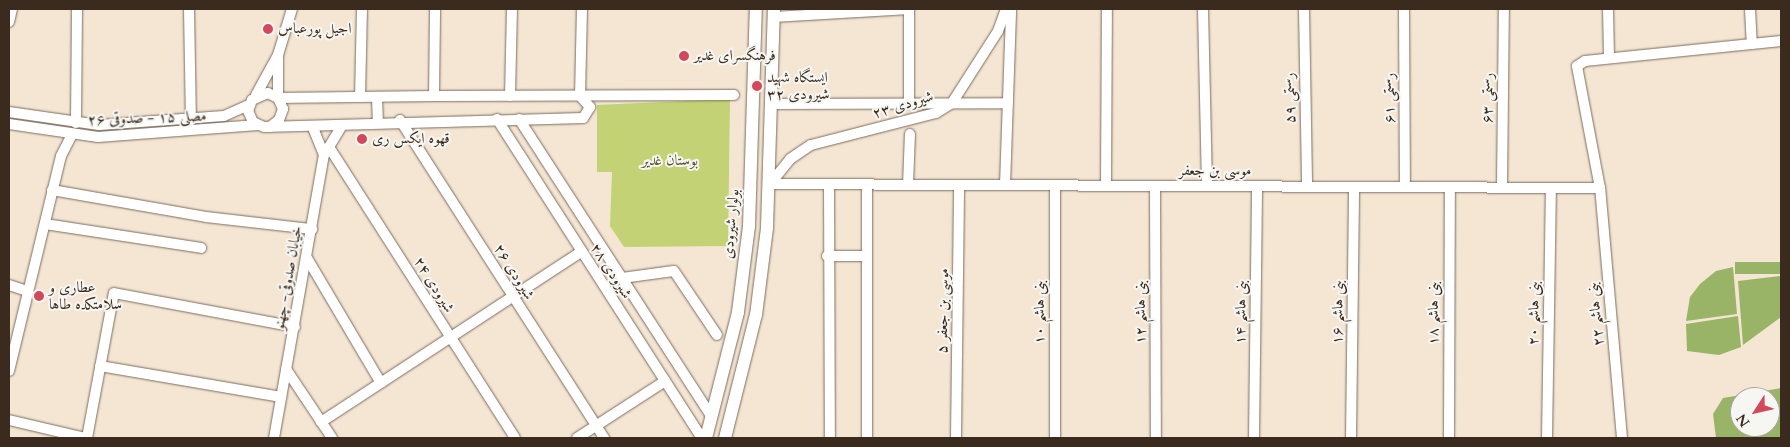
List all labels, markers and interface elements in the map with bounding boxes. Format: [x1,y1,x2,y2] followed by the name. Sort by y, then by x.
[278,20,352,38] place label: اجیل پورعباس
[262,23,274,35] marker: اجیل پورعباس
[694,47,776,65] place label: فرهنگسرای غدیر
[678,50,690,62] marker: فرهنگسرای غدیر
[767,68,830,103] place label: ایستگاه شهید شیرودی ۳۲
[1281,72,1299,124] street label: رستمی ۵۹
[1479,72,1497,124] street label: رستمی ۶۳
[1381,73,1399,123] street label: رستمی ۶۱
[751,80,763,92] marker: ایستگاه شهید شیرودی ۳۲
[870,87,936,123] street label: شیرودی ۲۳
[87,107,207,129] street label: مصلی ۱۵ - صدوقی ۲۶
[372,130,450,148] place label: قهوه ایکس ری
[356,133,368,145] marker: قهوه ایکس ری
[642,152,698,170] park label: بوستان غدیر
[1179,162,1251,180] street label: موسی بن جعفر
[719,188,743,260] street label: بولوار شیرودی
[270,225,306,331] street label: خیابان صدوقی- چهنو
[586,240,636,302] street label: شیرودی ۲۸
[490,241,538,303] street label: شیرودی ۲۶
[410,254,458,316] street label: شیرودی ۲۴
[933,268,953,354] street label: موسی بن جعفر ۵
[49,278,122,313] place label: عطاری و سلامتکده طاها
[1231,279,1251,345] street label: بنی هاشم ۱۴
[1328,279,1348,345] street label: بنی هاشم ۱۶
[1031,280,1049,344] street label: بنی هاشم ۱۰
[1132,280,1150,344] street label: بنی هاشم ۱۲
[1524,280,1544,346] street label: بنی هاشم ۲۰
[1425,281,1443,345] street label: بنی هاشم ۱۸
[1584,281,1608,347] street label: بنی هاشم ۲۲
[33,290,45,302] marker: عطاری و سلامتکده طاها
[1730,387,1780,437] north arrow
[1732,410,1754,431] text: N

